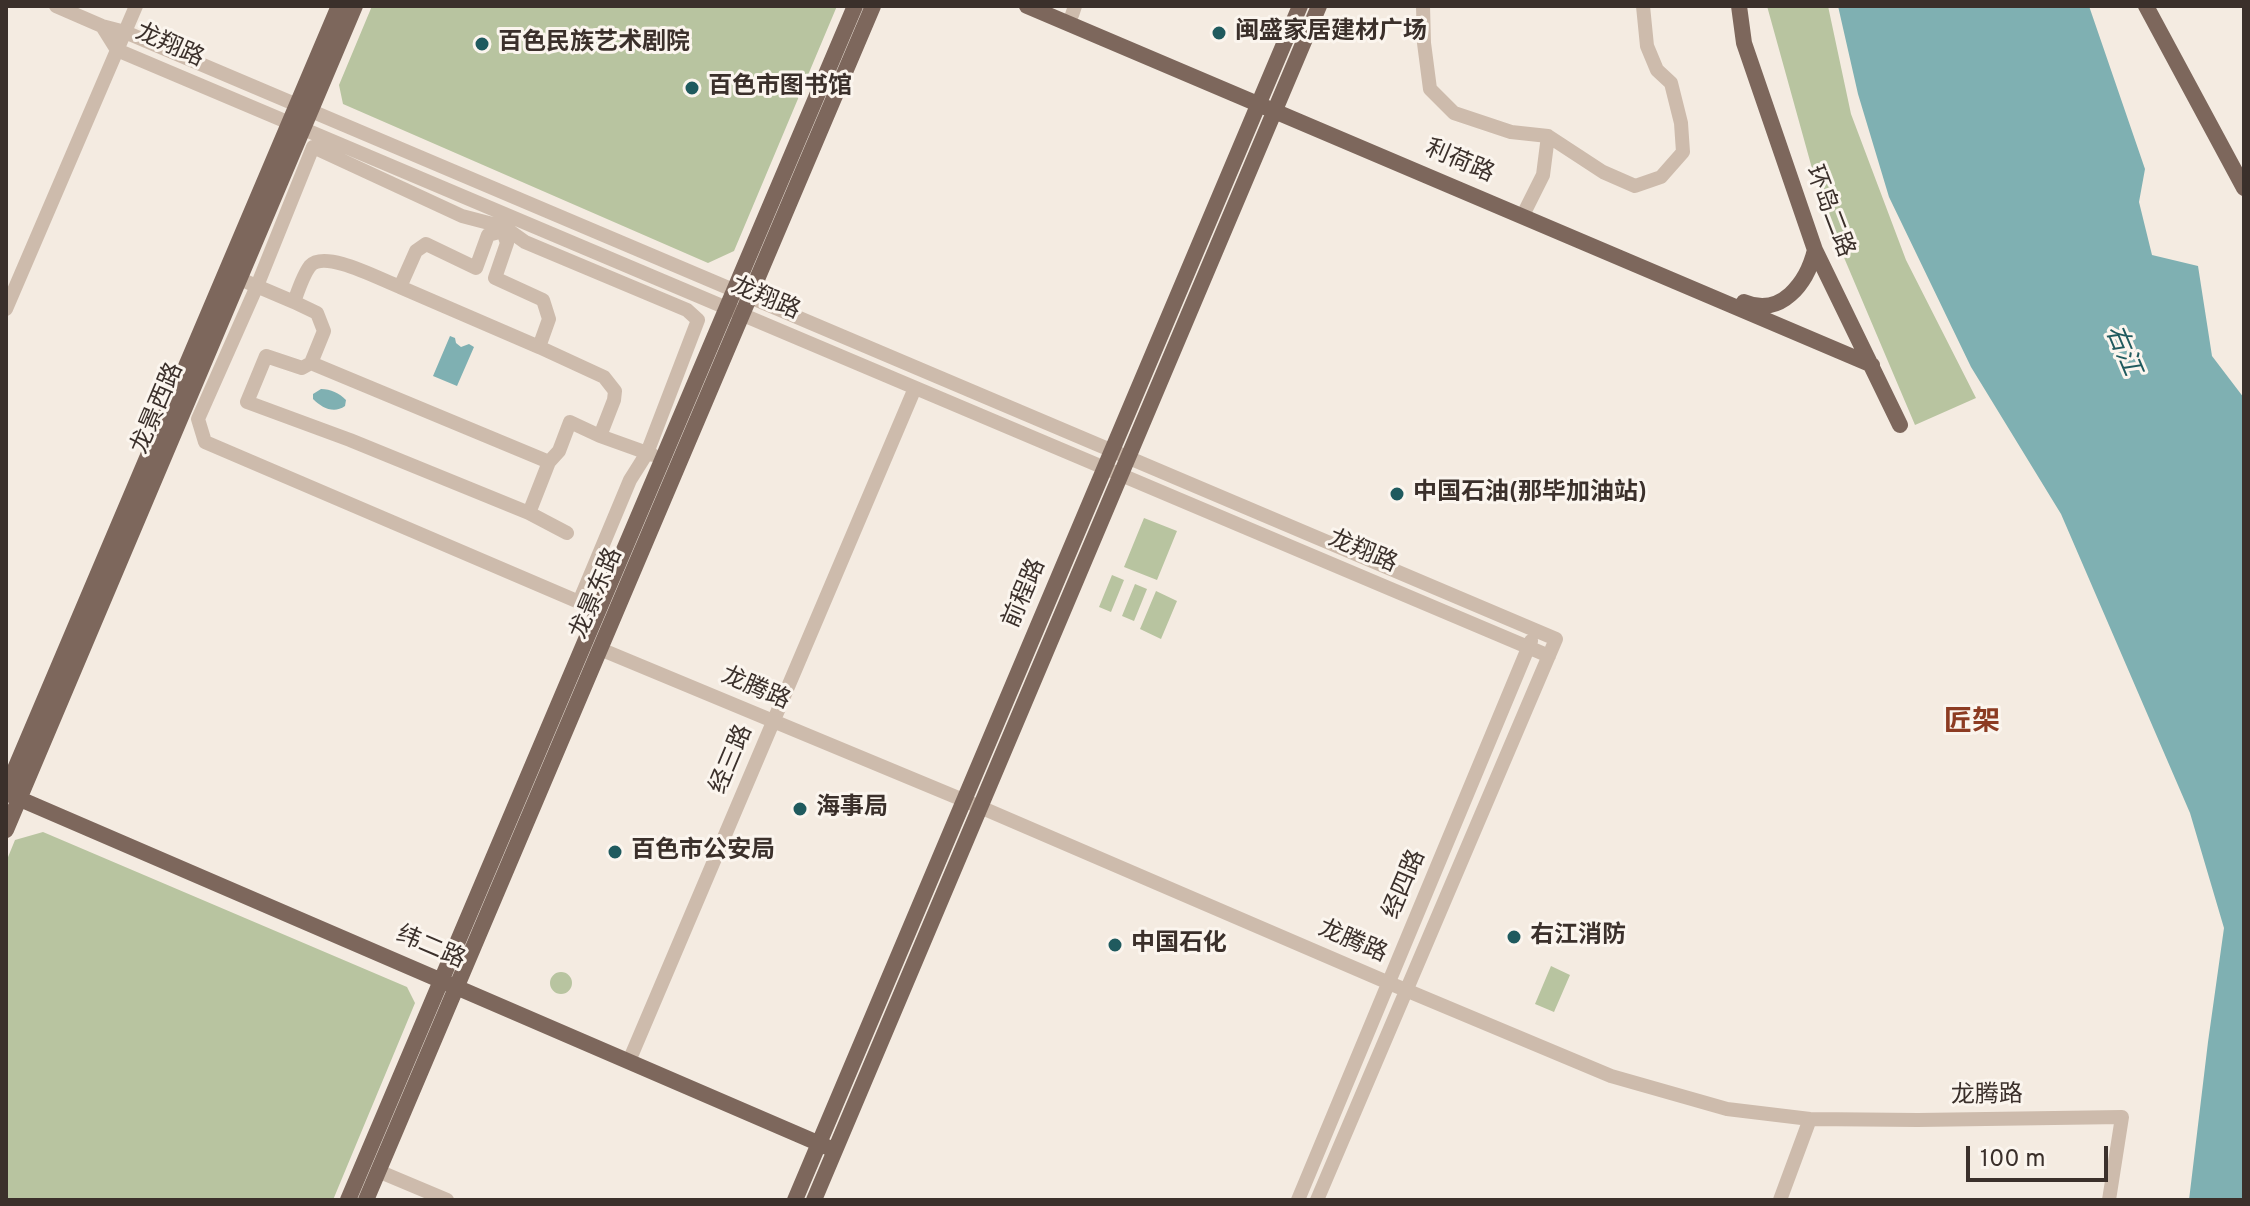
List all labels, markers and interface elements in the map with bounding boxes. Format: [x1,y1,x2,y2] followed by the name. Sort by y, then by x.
[130,19,208,75] street label: 龙翔路
[1235,19,1427,47] place label: 闽盛家居建材广场
[1210,24,1228,42] marker: 闽盛家居建材广场
[498,30,690,58] place label: 百色民族艺术剧院
[473,35,491,53] marker: 百色民族艺术剧院
[708,74,852,102] place label: 百色市图书馆
[683,79,701,97] marker: 百色市图书馆
[1420,136,1498,190] street label: 利荷路
[1797,162,1859,262] street label: 环岛二路
[726,273,804,327] street label: 龙翔路
[2096,321,2146,381] water label: 右江
[127,359,191,459] street label: 龙景西路
[1413,480,1647,508] place label: 中国石油(那毕加油站)
[1388,485,1406,503] marker: 中国石油(那毕加油站)
[1323,526,1401,580] street label: 龙翔路
[566,544,630,644] street label: 龙景东路
[999,555,1053,633] street label: 前程路
[716,663,794,717] street label: 龙腾路
[1944,707,2000,741] district label: 匠架
[706,721,760,799] street label: 经三路
[816,795,888,823] place label: 海事局
[791,800,809,818] marker: 海事局
[631,838,775,866] place label: 百色市公安局
[606,843,624,861] marker: 百色市公安局
[1379,846,1433,924] street label: 经四路
[1313,916,1391,970] street label: 龙腾路
[391,922,469,976] street label: 纬二路
[1530,923,1626,951] place label: 右江消防
[1505,928,1523,946] marker: 右江消防
[1131,931,1227,959] place label: 中国石化
[1106,936,1124,954] marker: 中国石化
[1951,1082,2023,1112] street label: 龙腾路
[1970,1130,2112,1180] scale bar
[1980,1145,2046,1175] text: 100 m

